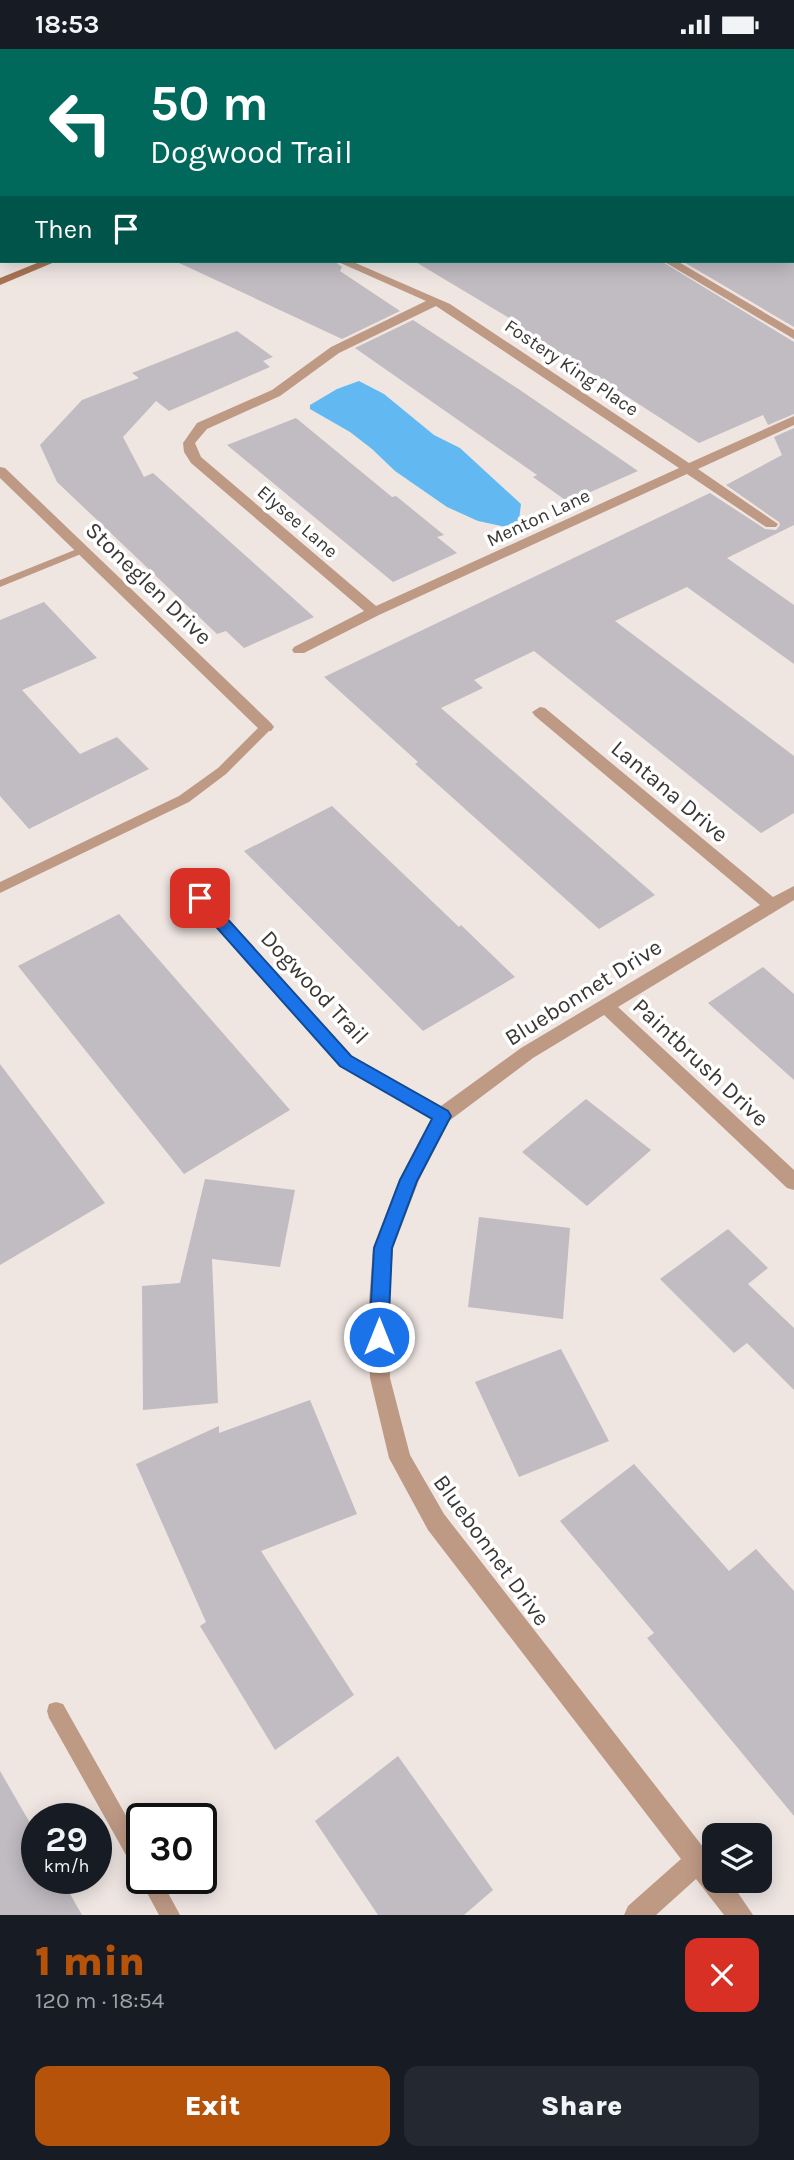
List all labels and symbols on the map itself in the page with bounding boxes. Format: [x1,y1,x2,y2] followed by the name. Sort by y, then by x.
[500,315,643,421] street label: Fostery King Place
[253,481,342,563] street label: Elysee Lane
[483,484,594,551] street label: Menton Lane
[80,516,217,650] street label: Stoneglen Drive
[606,735,734,848] street label: Lantana Drive
[170,868,230,928] pin
[255,925,374,1050] street label: Dogwood Trail
[500,933,667,1052] street label: Bluebonnet Drive
[627,993,774,1132] street label: Paintbrush Drive
[342,1300,416,1374] position arrow
[428,1470,555,1631] street label: Bluebonnet Drive
[126,1803,217,1894] speed limit sign: 30

